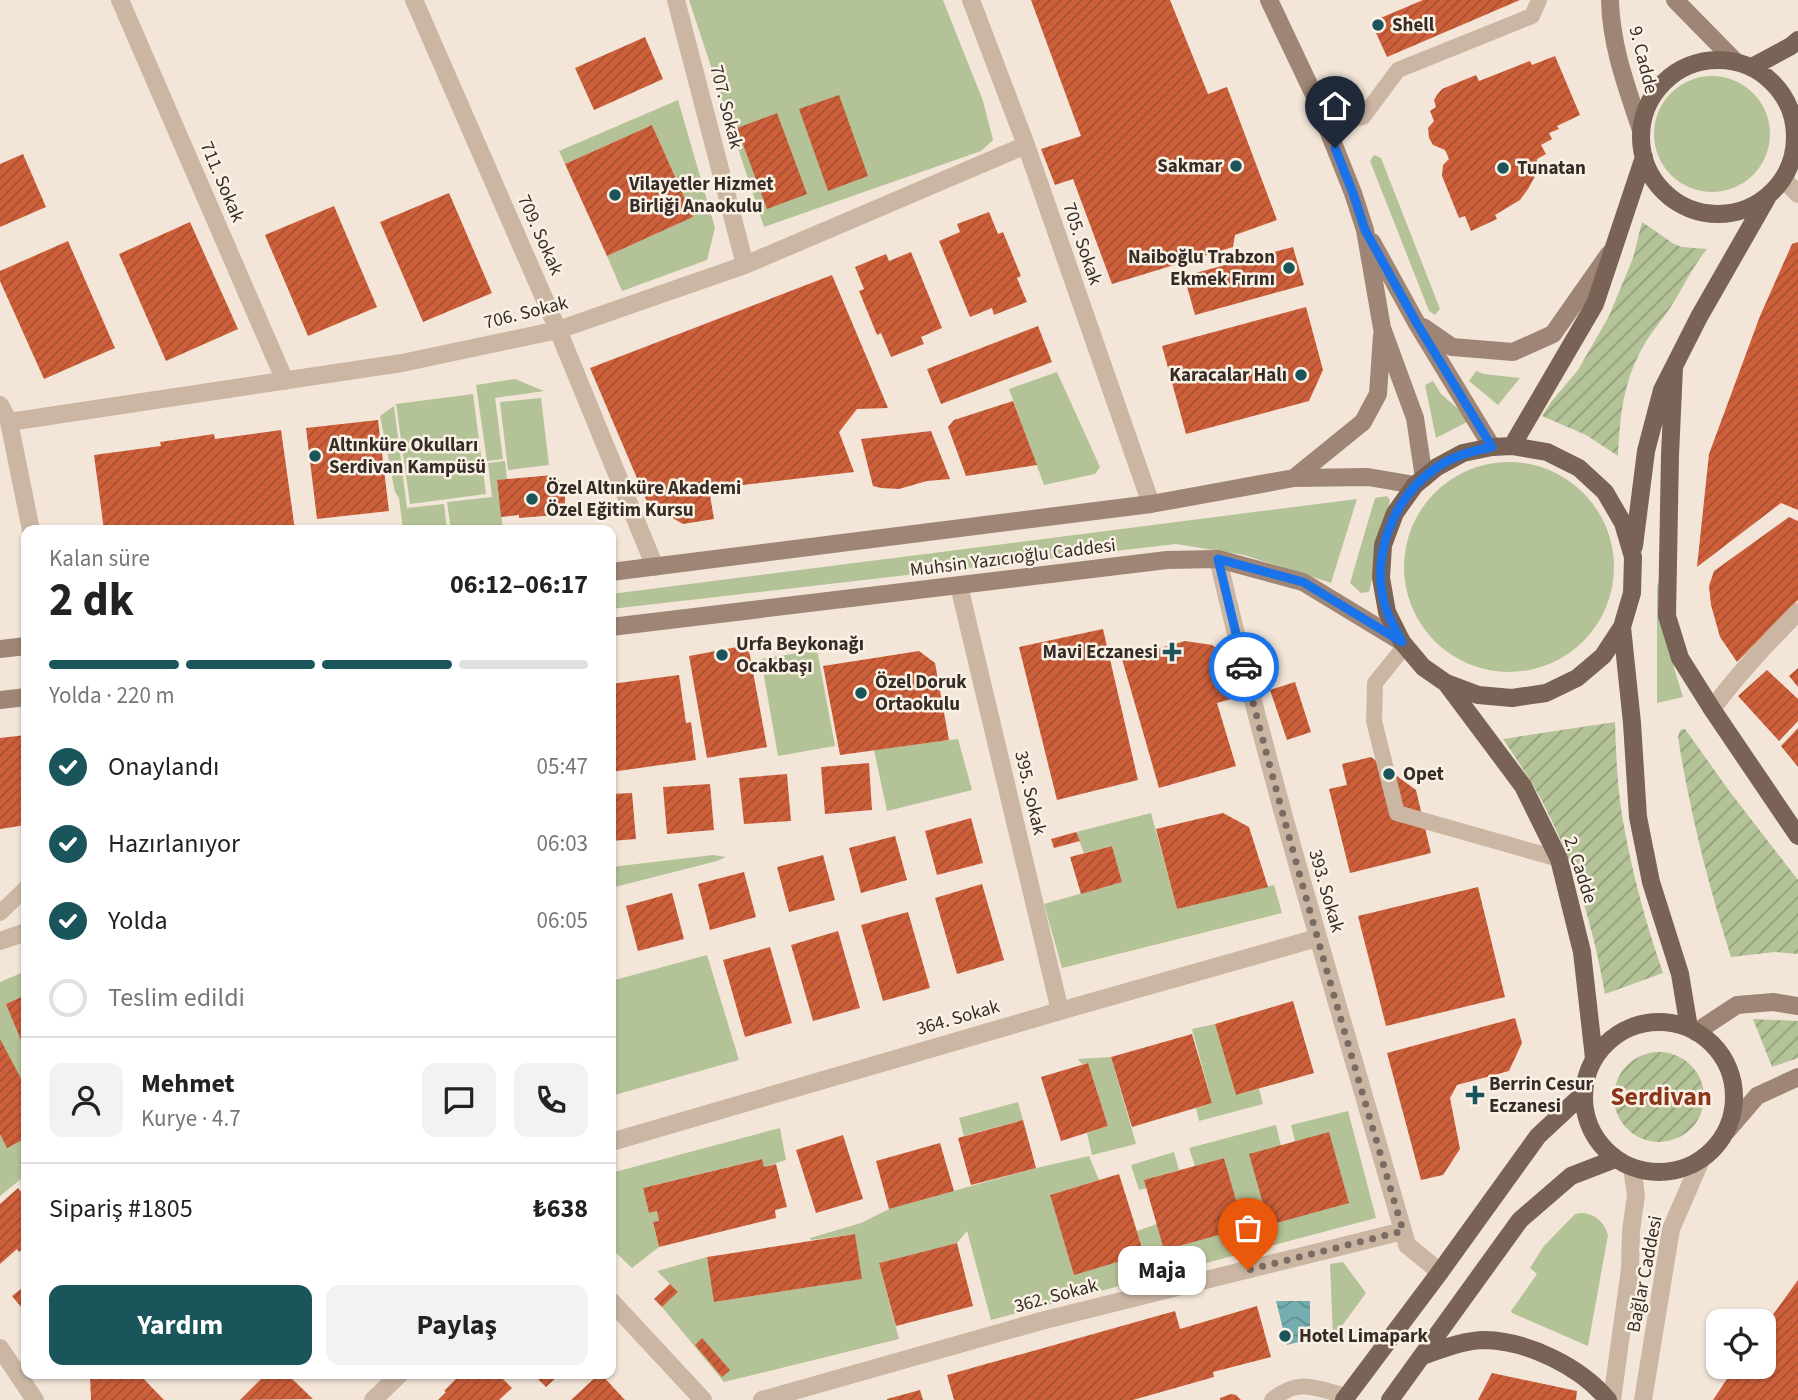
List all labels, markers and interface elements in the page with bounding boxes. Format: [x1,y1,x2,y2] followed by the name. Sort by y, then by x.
[1392,12,1435,39] place label: Shell
[1370,17,1386,33] marker: Shell
[1622,23,1664,97] street label: 9. Cadde
[703,62,750,152] street label: 707. Sokak
[1305,76,1365,148] pin
[1316,87,1354,125] icon: home
[193,137,251,227] street label: 711. Sokak
[1157,153,1222,180] place label: Sakmar
[1517,155,1586,182] place label: Tunatan
[1228,158,1244,174] marker: Sakmar
[1495,160,1511,176] marker: Tunatan
[628,171,774,220] place label: Vilayetler Hizmet Birliği Anaokulu
[607,187,623,203] marker: Vilayetler Hizmet Birliği Anaokulu
[510,190,570,280] street label: 709. Sokak
[1055,199,1109,289] street label: 705. Sokak
[1128,244,1275,293] place label: Naiboğlu Trabzon Ekmek Fırını
[1281,260,1297,276] marker: Naiboğlu Trabzon Ekmek Fırını
[481,289,571,336] street label: 706. Sokak
[1169,362,1287,389] place label: Karacalar Halı
[1293,367,1309,383] marker: Karacalar Halı
[328,432,486,481] place label: Altınküre Okulları Serdivan Kampüsü
[307,448,323,464] marker: Altınküre Okulları Serdivan Kampüsü
[546,475,741,524] place label: Özel Altınküre Akademi Özel Eğitim Kursu
[524,491,540,507] marker: Özel Altınküre Akademi Özel Eğitim Kursu
[909,532,1117,584] street label: Muhsin Yazıcıoğlu Caddesi
[49,542,150,575] text: Kalan süre
[450,566,588,603] text: 06:12–06:17
[49,568,134,633] text: 2 dk
[736,631,864,680] place label: Urfa Beykonağı Ocakbaşı
[1209,632,1279,702] courier
[1043,639,1158,666] place label: Mavi Eczanesi
[1164,644,1180,660] marker: Mavi Eczanesi
[714,647,730,663] marker: Urfa Beykonağı Ocakbaşı
[1225,648,1263,686] icon: car
[875,669,967,718] place label: Özel Doruk Ortaokulu
[49,679,175,712] text: Yolda · 220 m
[853,685,869,701] marker: Özel Doruk Ortaokulu
[49,748,87,786] icon: check
[108,748,220,785] text: Onaylandı
[1007,748,1053,838] street label: 395. Sokak
[537,750,588,783] text: 05:47
[1403,761,1444,788] place label: Opet
[1381,766,1397,782] marker: Opet
[49,825,87,863] icon: check
[108,825,240,862] text: Hazırlanıyor
[537,827,588,860] text: 06:03
[1557,833,1603,907] street label: 2. Cadde
[1301,846,1351,936] street label: 393. Sokak
[49,902,87,940] icon: check
[108,902,168,939] text: Yolda
[537,904,588,937] text: 06:05
[108,979,245,1016] text: Teslim edildi
[913,993,1003,1043] street label: 364. Sokak
[49,1063,123,1137] button: person
[422,1063,496,1137] button: chat
[514,1063,588,1137] button: phone
[141,1065,235,1102] text: Mehmet
[1489,1071,1593,1120] place label: Berrin Cesur Eczanesi
[1610,1078,1712,1115] district label: Serdivan
[1467,1087,1483,1103] marker: Berrin Cesur Eczanesi
[141,1102,241,1135] text: Kurye · 4.7
[49,1190,193,1227] text: Sipariş #1805
[533,1190,588,1227] text: ₺638
[1218,1198,1278,1270] pin
[1229,1209,1267,1247] icon: bag
[1620,1213,1670,1335] street label: Bağlar Caddesi
[1118,1246,1206,1294] callout: Maja
[1138,1254,1186,1287] text: Maja
[1011,1272,1101,1320] street label: 362. Sokak
[49,1285,312,1365] button: Yardım
[326,1285,588,1365] button: Paylaş
[1706,1309,1776,1379] map controls
[1706,1309,1776,1379] button: locate
[1299,1323,1428,1350] place label: Hotel Limapark
[1277,1328,1293,1344] marker: Hotel Limapark

